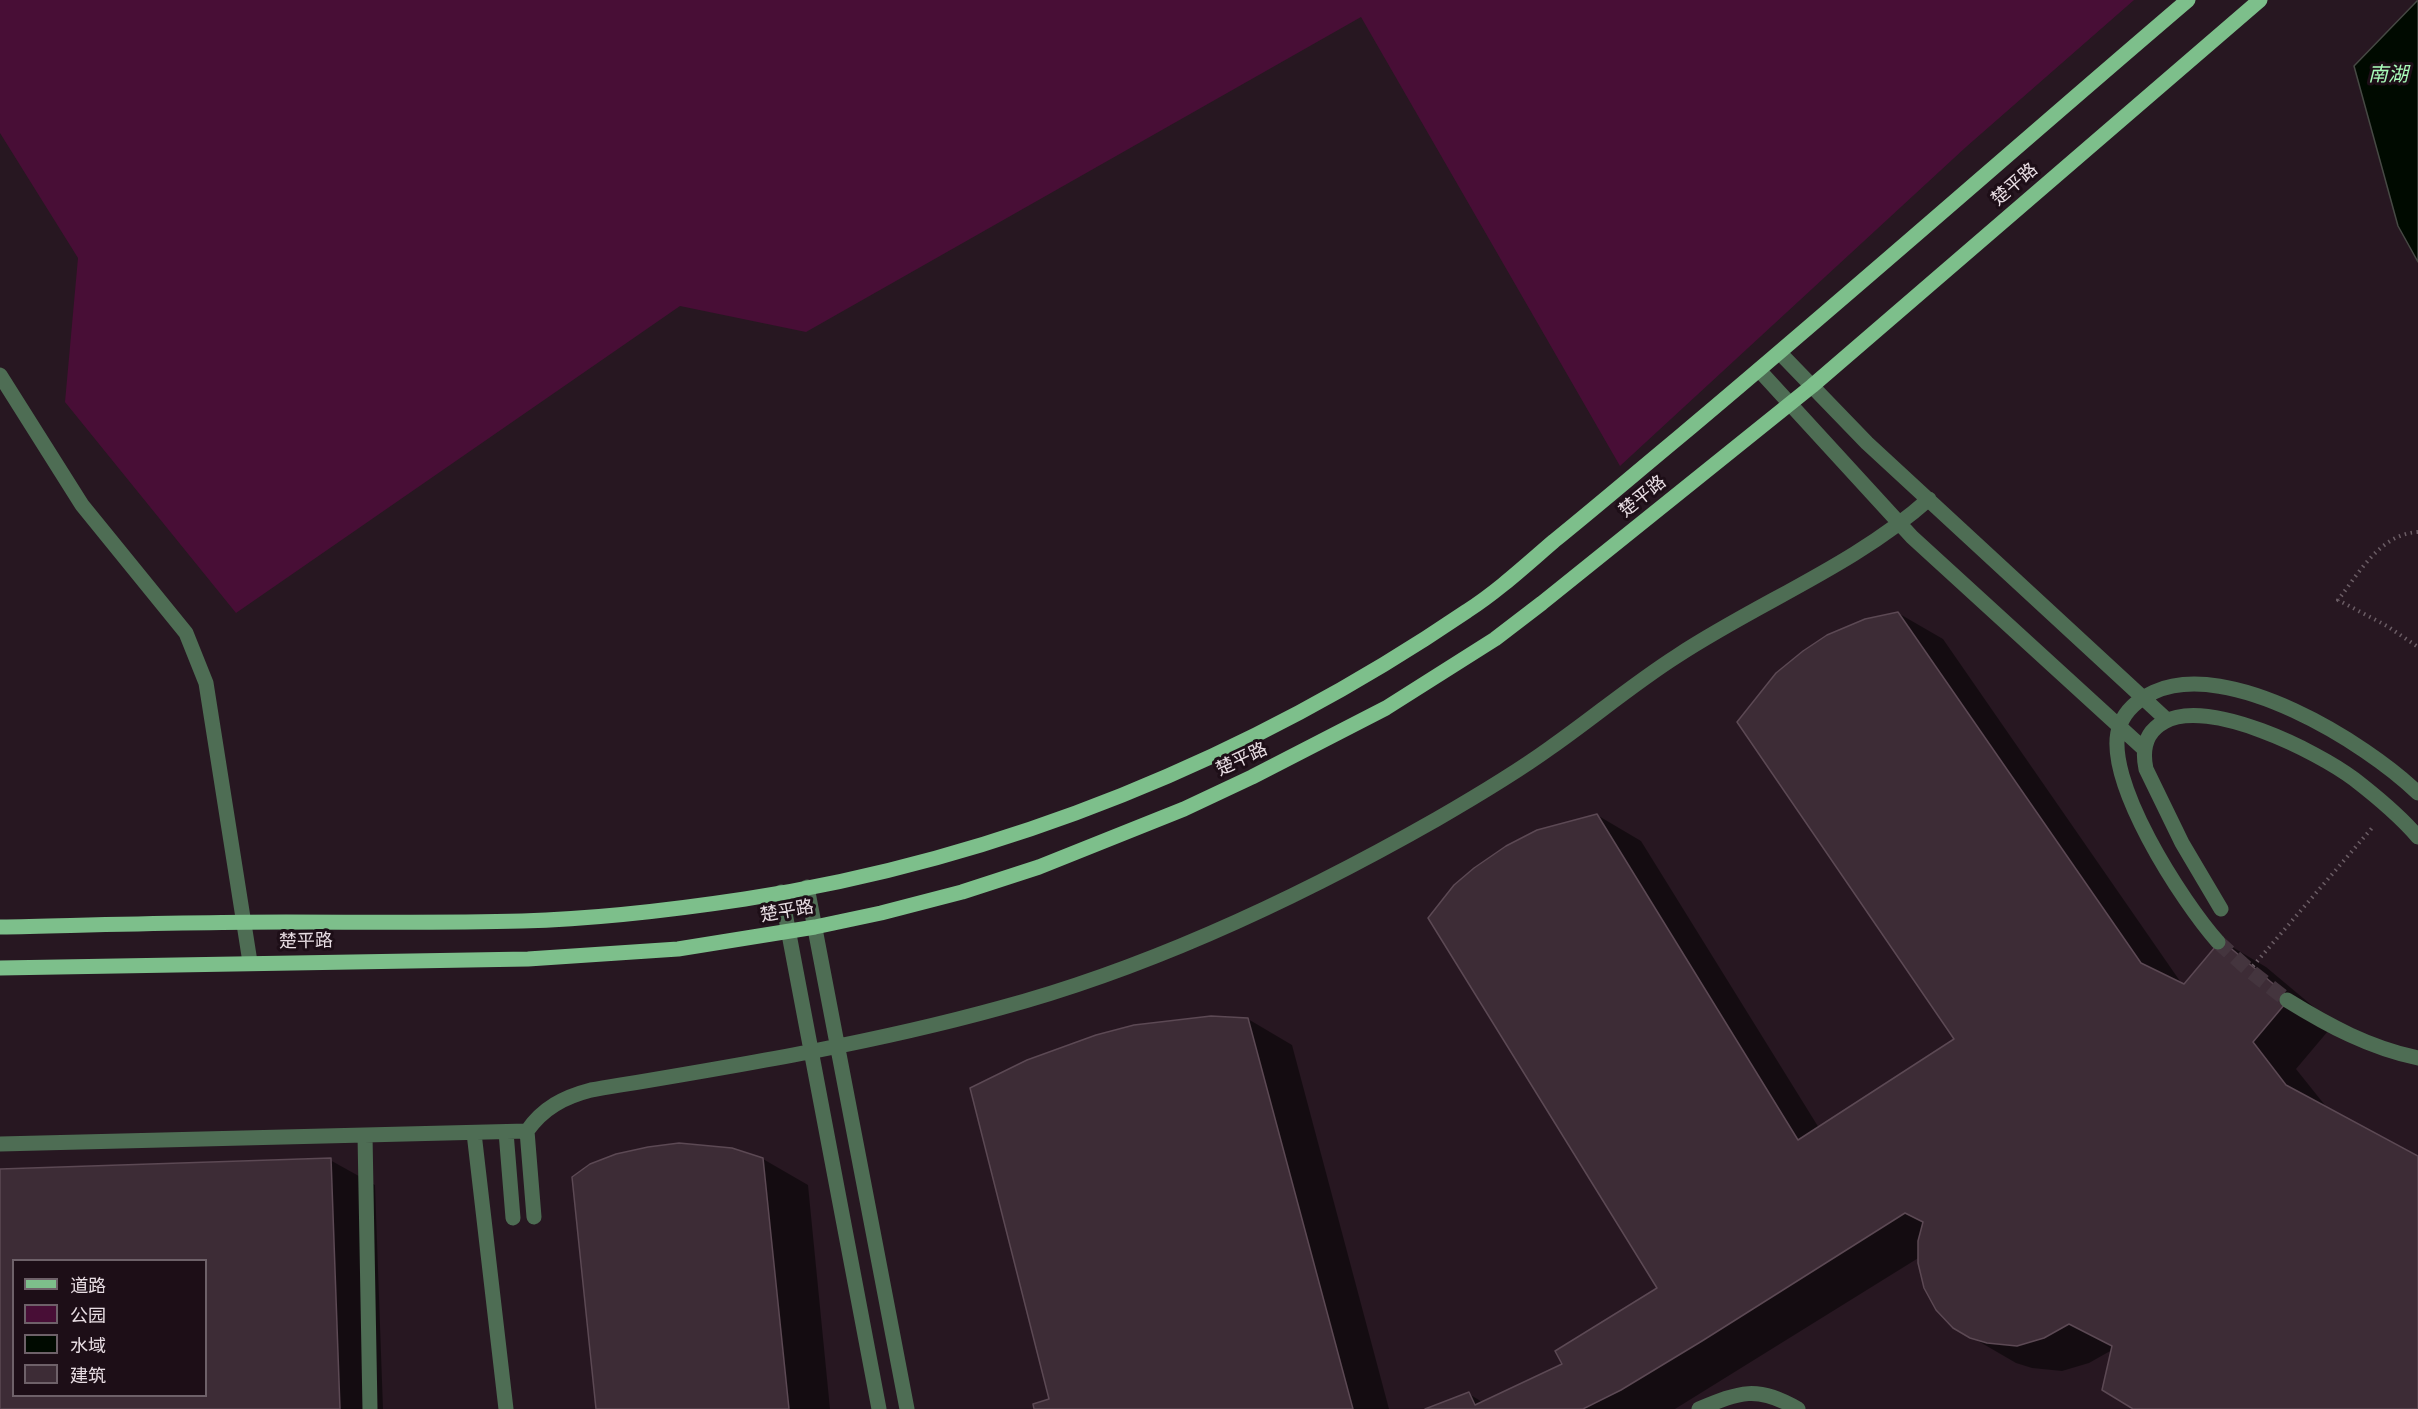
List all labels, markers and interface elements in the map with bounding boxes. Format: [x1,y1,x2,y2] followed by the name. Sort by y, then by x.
[2368,64,2408,88] water label: 南湖
[1988,159,2042,211] street label: 楚平路
[1615,472,1671,522] street label: 楚平路
[1213,739,1271,781] street label: 楚平路
[759,897,815,927] street label: 楚平路
[279,931,333,953] street label: 楚平路
[12,1259,207,1397] legend
[70,1275,106,1297] text: 道路
[70,1305,106,1327] text: 公园
[70,1335,106,1357] text: 水域
[70,1365,106,1387] text: 建筑

